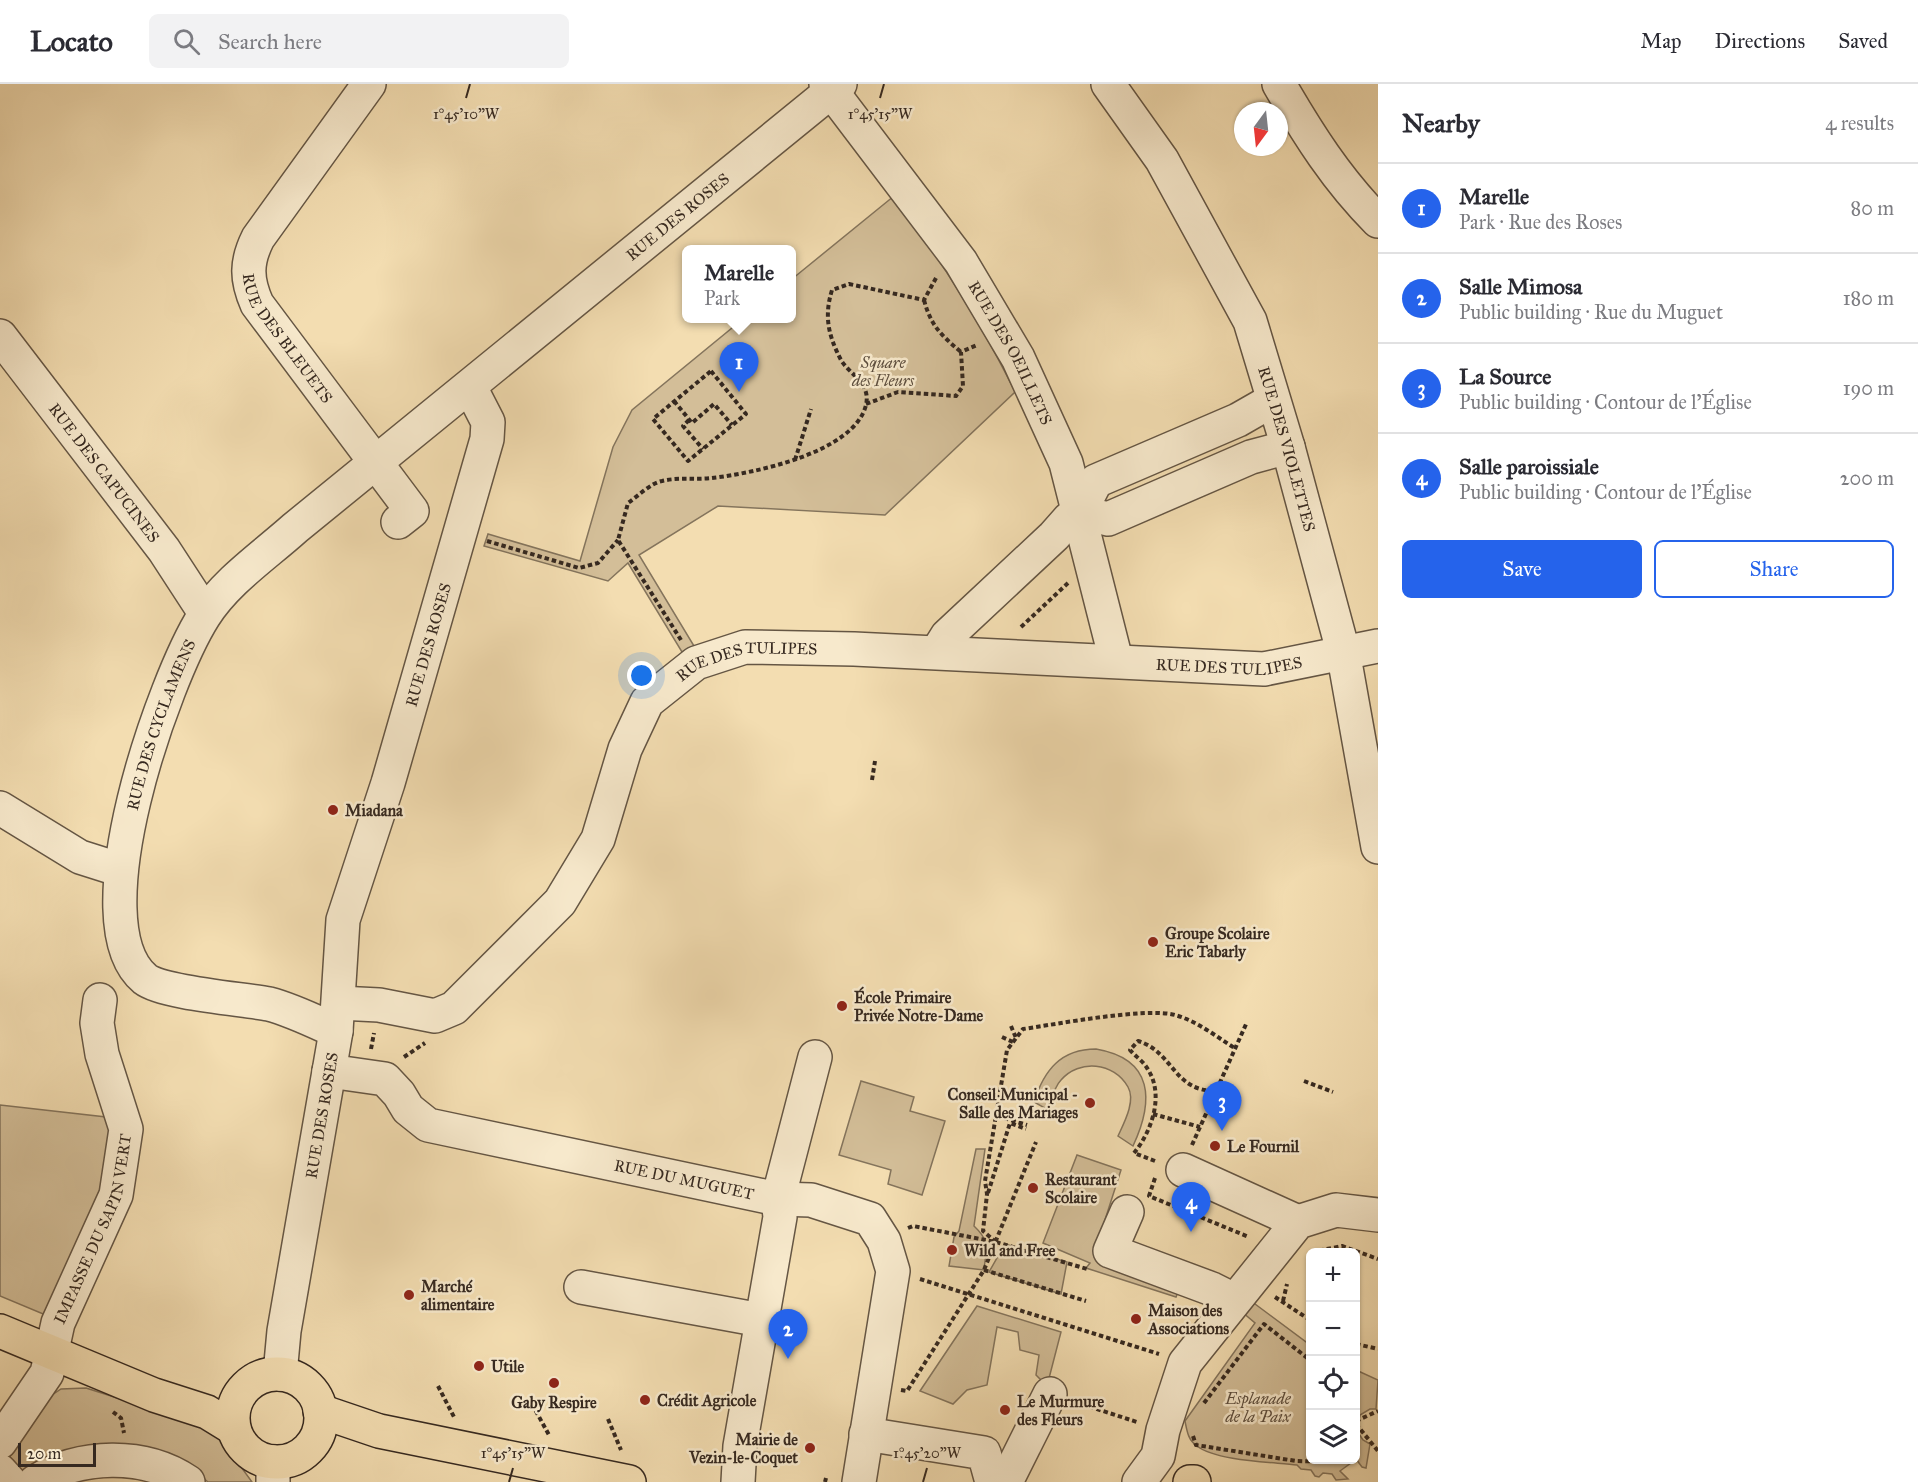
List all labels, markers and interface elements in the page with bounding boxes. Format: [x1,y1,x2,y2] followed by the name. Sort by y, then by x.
[149,14,569,68] search box
[30,24,113,59] text: Locato
[170,25,203,58] icon: search
[218,28,322,55] text: Search here
[1641,28,1682,54] text: Map
[1715,28,1805,54] text: Directions
[1838,28,1888,54] text: Saved
[1234,102,1288,156] north arrow
[433,105,500,123] text: 1°45'10"W
[848,105,913,123] text: 1°45'15"W
[1402,107,1480,139] text: Nearby
[1825,111,1894,135] text: 4 results
[622,169,733,265] street label: RUE DES ROSES
[1459,183,1529,210] text: Marelle
[1418,196,1425,220] text: 1
[1851,196,1894,220] text: 80 m
[1459,210,1622,234] text: Park · Rue des Roses
[682,245,796,323] popup
[704,259,774,286] text: Marelle
[239,272,337,407] street label: RUE DES BLEUETS
[1459,273,1582,300] text: Salle Mimosa
[964,278,1056,428] street label: RUE DES OEILLETS
[704,286,740,310] text: Park
[1417,286,1426,310] text: 2
[1843,286,1894,310] text: 180 m
[1459,300,1723,324] text: Public building · Rue du Muguet
[720,342,758,392] pin: 1
[851,353,914,390] park label: Square des Fleurs
[1459,363,1552,390] text: La Source
[1254,364,1319,534] street label: RUE DES VIOLETTES
[1418,376,1426,400] text: 3
[1843,376,1894,400] text: 190 m
[1459,390,1752,414] text: Public building · Contour de l'Église
[45,400,164,546] street label: RUE DES CAPUCINES
[1459,453,1599,480] text: Salle paroissiale
[1416,466,1427,490] text: 4
[1840,466,1894,490] text: 200 m
[1459,480,1752,504] text: Public building · Contour de l'Église
[1402,540,1642,598] button: Save
[1654,540,1894,598] button: Share
[401,581,455,709] street label: RUE DES ROSES
[123,636,200,812] street label: RUE DES CYCLAMENS
[672,638,817,685] street label: RUE DES TULIPES
[1155,653,1304,679] street label: RUE DES TULIPES
[627,661,656,690] your location
[345,801,404,820] place label: Miadana
[326,803,340,817] marker: Miadana
[1165,924,1270,962] place label: Groupe Scolaire Eric Tabarly
[1146,935,1160,949] marker: Groupe Scolaire Eric Tabarly
[854,986,984,1025] place label: École Primaire Privée Notre-Dame
[835,999,849,1013] marker: École Primaire Privée Notre-Dame
[302,1051,342,1180] street label: RUE DES ROSES
[1202,1082,1242,1131] pin: 3
[947,1085,1078,1123] place label: Conseil Municipal - Salle des Mariages
[1083,1096,1097,1110] marker: Conseil Municipal - Salle des Mariages
[50,1132,135,1327] street label: IMPASSE DU SAPIN VERT
[1227,1137,1300,1156] place label: Le Fournil
[1208,1139,1222,1153] marker: Le Fournil
[612,1156,756,1204] street label: RUE DU MUGUET
[1045,1170,1117,1207] place label: Restaurant Scolaire
[1026,1181,1040,1195] marker: Restaurant Scolaire
[1172,1182,1210,1232] pin: 4
[964,1241,1056,1260] place label: Wild and Free
[945,1243,959,1257] marker: Wild and Free
[1306,1248,1360,1464] map controls
[1306,1248,1360,1302] button: +
[421,1277,495,1314] place label: Marché alimentaire
[402,1288,416,1302] marker: Marché alimentaire
[1147,1301,1229,1338] place label: Maison des Associations
[1306,1302,1360,1356] button: −
[768,1310,808,1359] pin: 2
[1129,1312,1143,1326] marker: Maison des Associations
[1306,1356,1360,1410] button: locate
[491,1357,525,1376] place label: Utile
[472,1359,486,1373] marker: Utile
[547,1376,561,1390] marker: Gaby Respire
[1224,1389,1292,1426] park label: Esplanade de la Paix
[657,1391,757,1411] place label: Crédit Agricole
[1017,1392,1105,1429] place label: Le Murmure des Fleurs
[511,1393,597,1413] place label: Gaby Respire
[638,1393,652,1407] marker: Crédit Agricole
[998,1403,1012,1417] marker: Le Murmure des Fleurs
[1306,1410,1360,1464] button: layers
[688,1430,798,1468] place label: Mairie de Vezin-le-Coquet
[18,1440,96,1468] scale bar
[803,1441,817,1455] marker: Mairie de Vezin-le-Coquet
[27,1444,61,1463] text: 20 m
[481,1444,546,1462] text: 1°45'15"W
[893,1444,962,1462] text: 1°45'20"W

